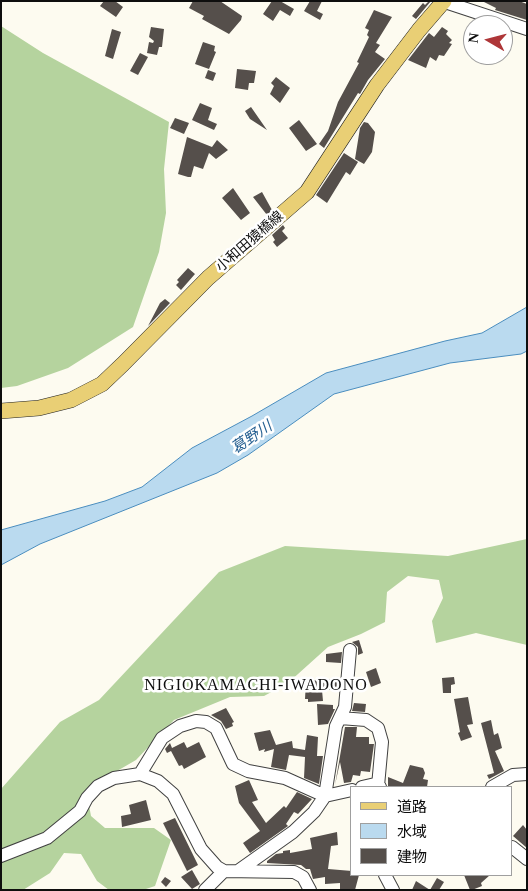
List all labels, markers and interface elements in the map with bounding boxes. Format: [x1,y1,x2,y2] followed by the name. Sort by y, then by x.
[463,15,513,65] north arrow
[466,32,482,44] text: N
[213,208,287,276] street label: 小和田猿橋線
[228,418,276,458] water label: 葛野川
[142,676,370,696] district label: NIGIOKAMACHI-IWADONO
[350,786,513,876] legend
[397,799,427,815] text: 道路
[397,824,427,840] text: 水域
[397,849,427,865] text: 建物

